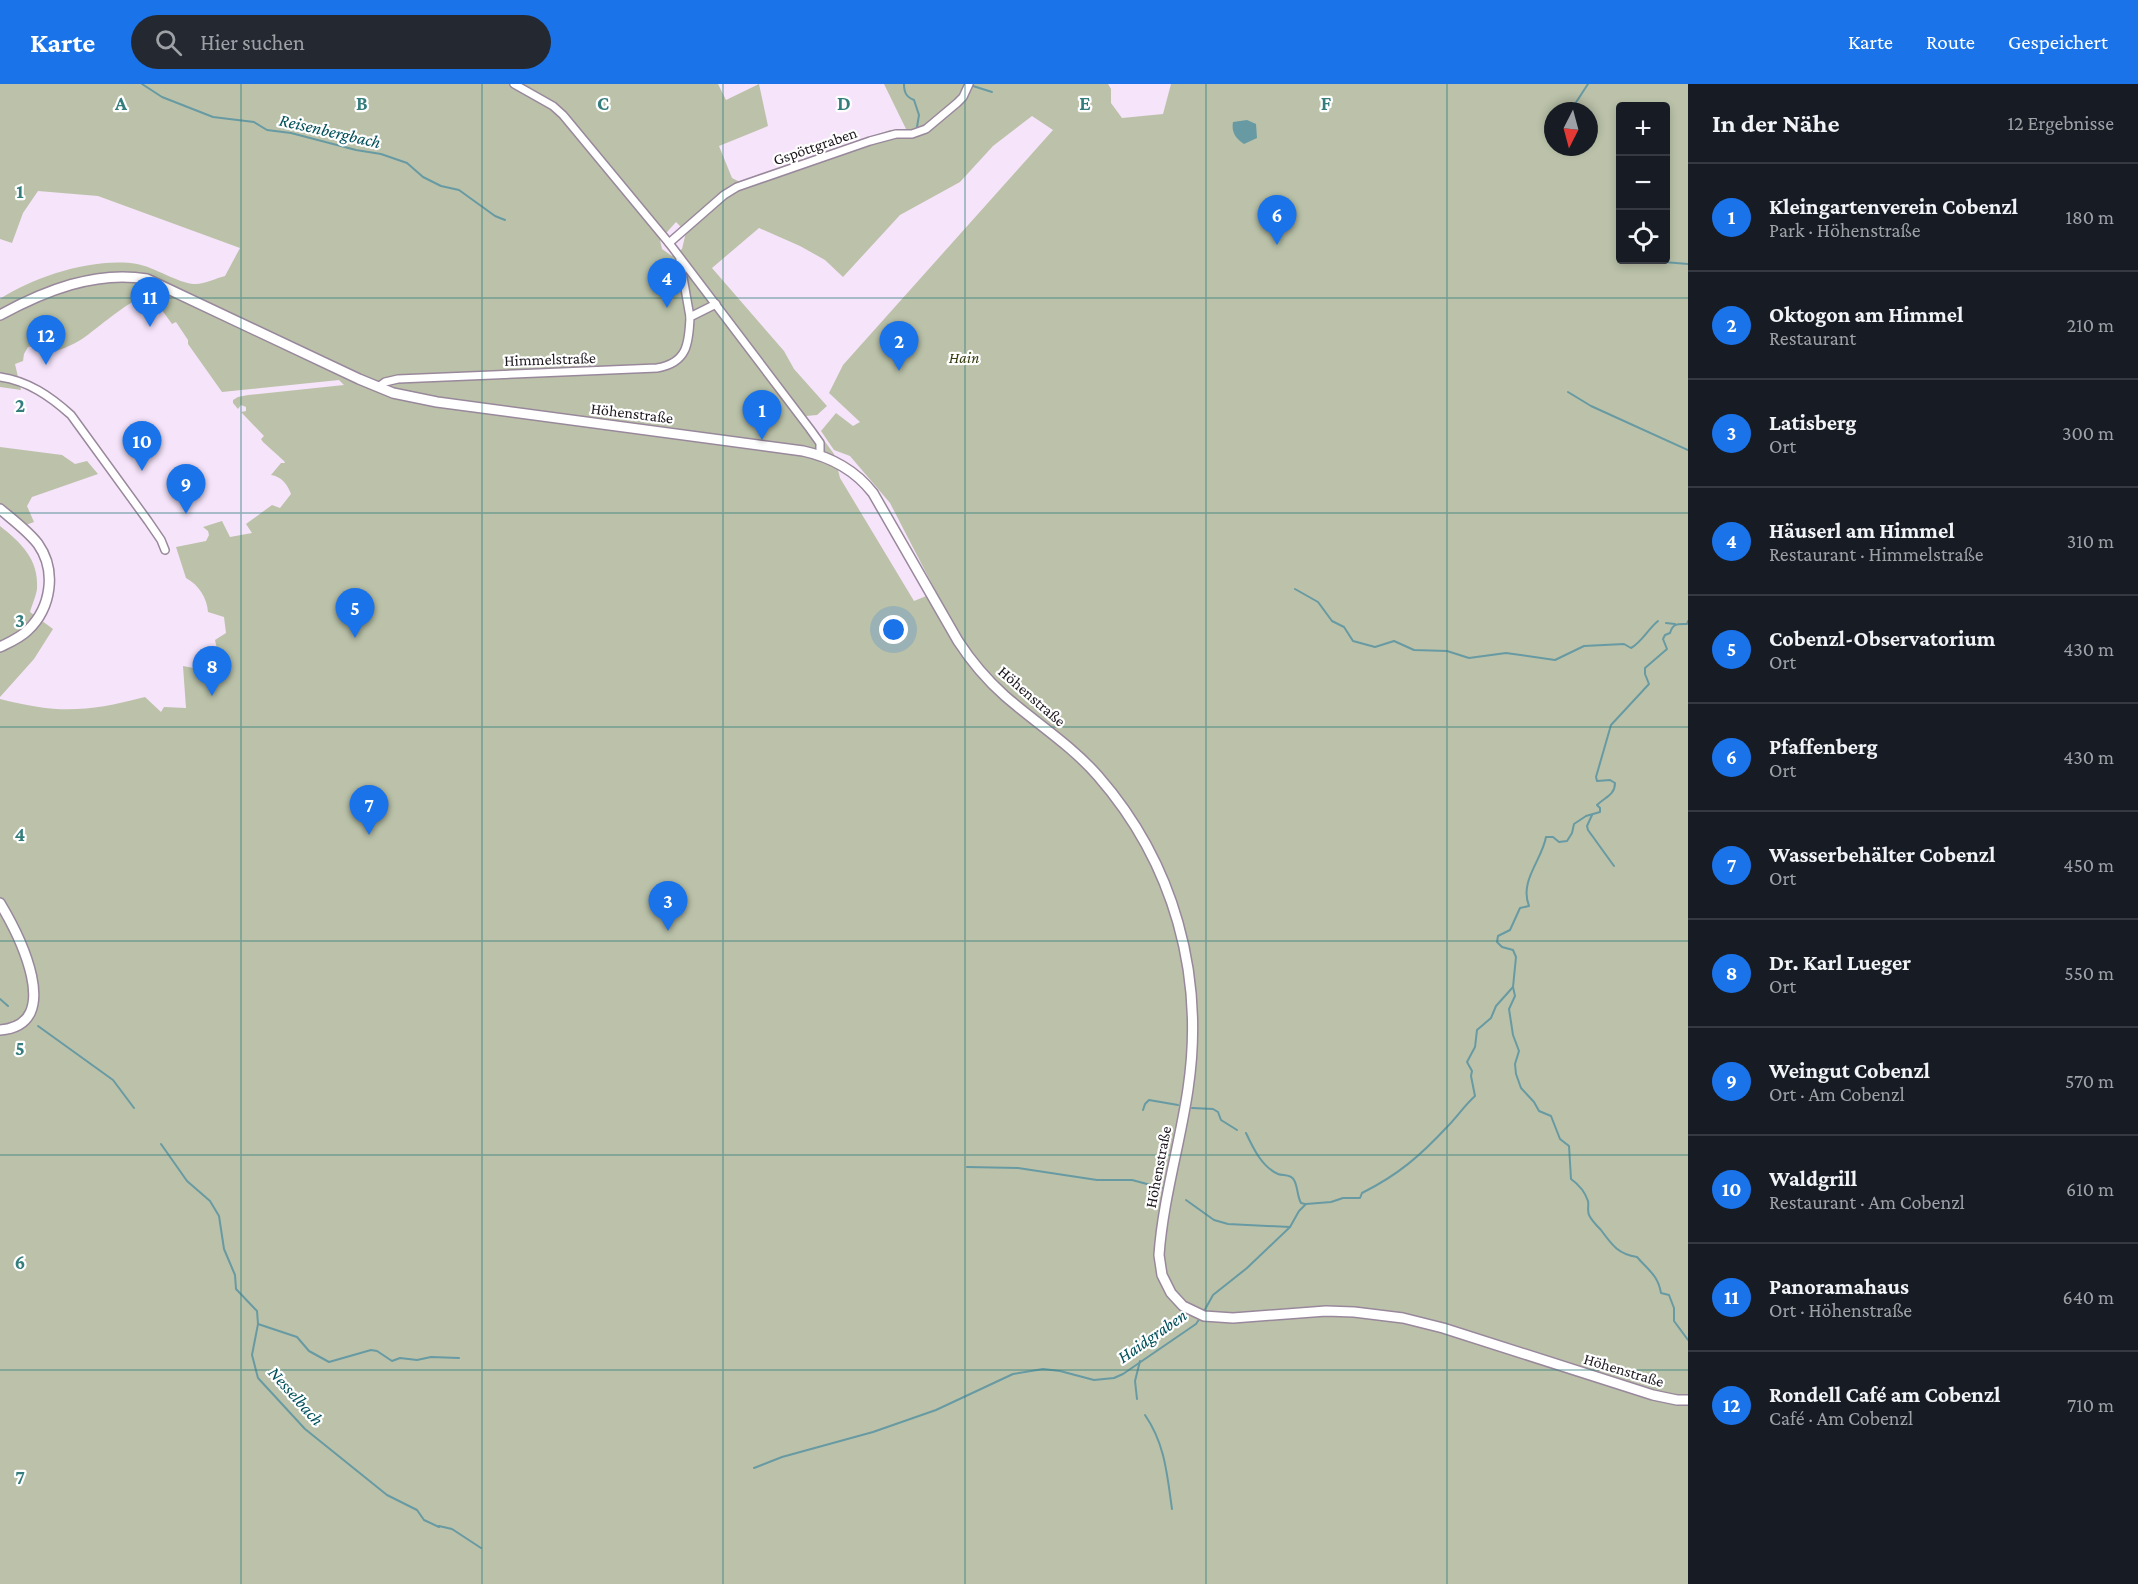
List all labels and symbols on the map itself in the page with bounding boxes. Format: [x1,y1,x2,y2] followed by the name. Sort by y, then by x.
[114,92,128,114] text: A
[356,92,368,114] text: B
[597,92,609,114] text: C
[837,92,851,114] text: D
[1079,92,1091,114] text: E
[1321,92,1332,114] text: F
[1544,102,1598,156] north arrow
[277,110,383,152] water label: Reisenbergbach
[771,124,860,169] street label: Gspöttgraben
[16,180,24,202] text: 1
[1258,196,1296,245] pin: 6
[648,258,686,308] pin: 4
[130,278,170,327] pin: 11
[26,316,66,365] pin: 12
[880,322,918,371] pin: 2
[504,349,596,369] street label: Himmelstraße
[949,349,979,366] park label: Hain
[742,390,782,440] pin: 1
[15,394,25,416] text: 2
[590,400,674,426] street label: Höhenstraße
[122,422,162,471] pin: 10
[166,464,206,514] pin: 9
[336,588,374,638] pin: 5
[15,609,25,631] text: 3
[879,615,908,644] your location
[192,646,232,696] pin: 8
[995,662,1069,730] street label: Höhenstraße
[350,786,388,835] pin: 7
[15,823,26,845] text: 4
[648,882,688,931] pin: 3
[15,1037,25,1059] text: 5
[1142,1125,1174,1209] street label: Höhenstraße
[15,1251,25,1273] text: 6
[1114,1305,1190,1367] water label: Haidgraben
[1582,1350,1666,1390] street label: Höhenstraße
[264,1362,328,1430] water label: Nesselbach
[15,1466,25,1488] text: 7

